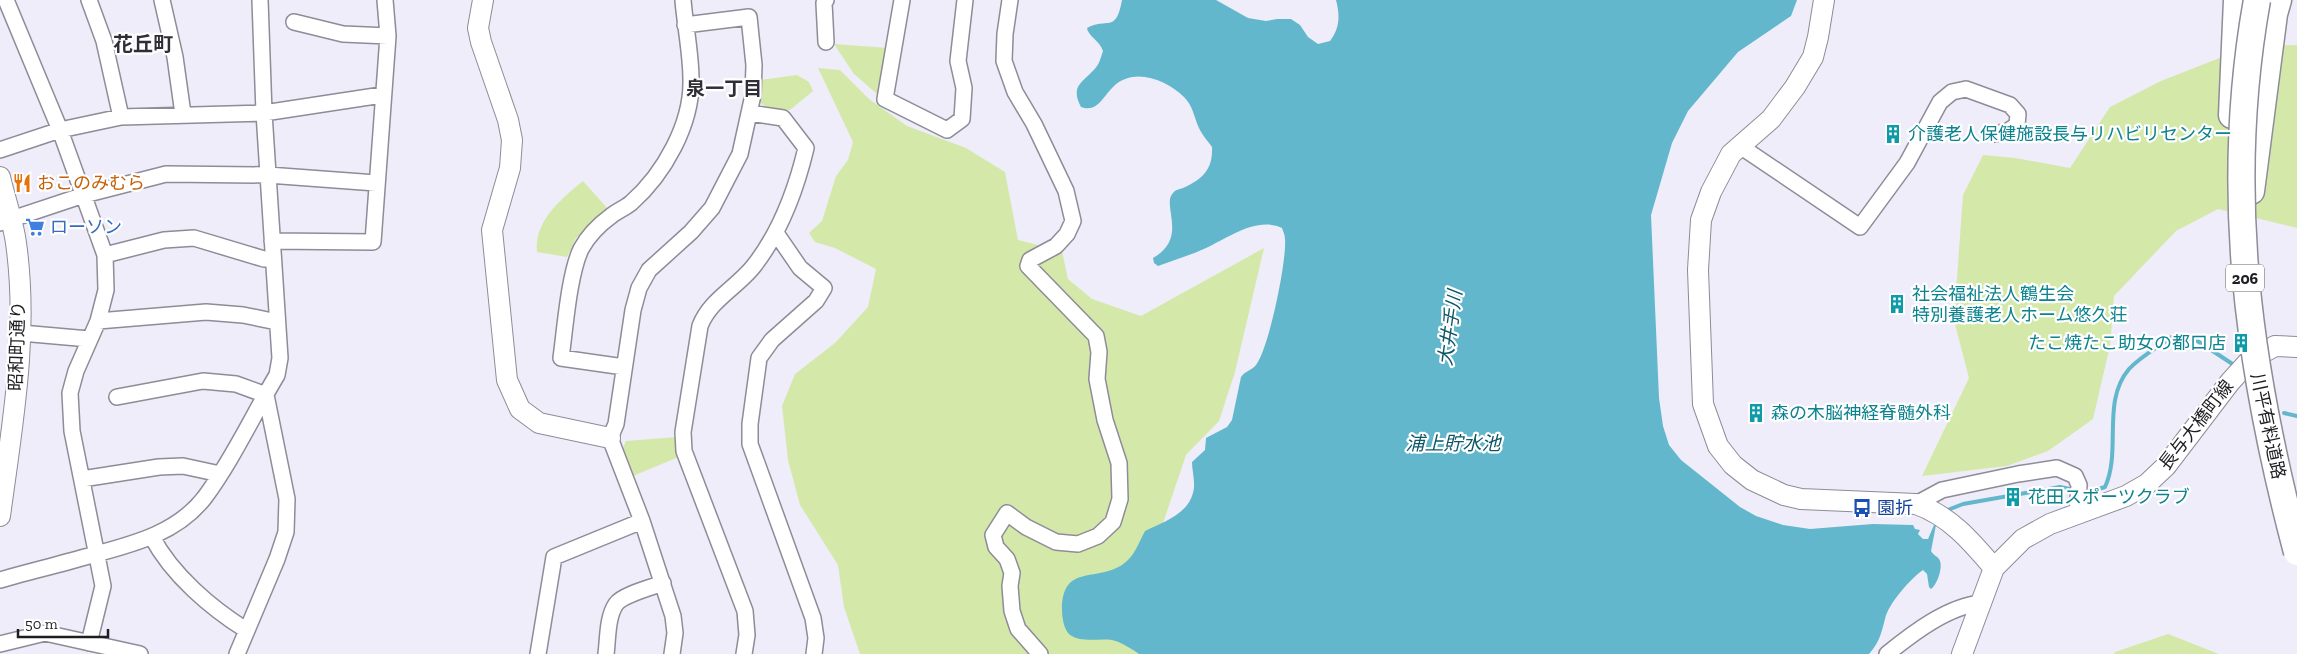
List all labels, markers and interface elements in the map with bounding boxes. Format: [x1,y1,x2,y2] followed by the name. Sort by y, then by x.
[113,32,173,56] district label: 花丘町
[686,77,762,100] district label: 泉一丁目
[1882,123,1904,145] building icon: 介護老人保健施設長与リハビリセンター
[1908,123,2232,145] place label: 介護老人保健施設長与リハビリセンター
[11,172,33,194] restaurant icon: おこのみむら
[37,172,145,194] place label: おこのみむら
[24,216,46,238] supermarket icon: ローソン
[50,216,122,238] place label: ローソン
[2226,264,2264,292] road number: 206
[1912,283,2127,326] place label: 社会福祉法人鶴生会 特別養護老人ホーム悠久荘
[1433,287,1467,367] water label: 大井手川
[1886,293,1908,315] building icon: 社会福祉法人鶴生会 特別養護老人ホーム悠久荘
[4,301,30,391] street label: 昭和町通り
[2028,332,2226,354] place label: たこ焼たこ助女の都口店
[2230,332,2252,354] building icon: たこ焼たこ助女の都口店
[2246,371,2290,481] street label: 川平有料道路
[2154,376,2238,474] street label: 長与大橋町線
[1745,402,1767,424] building icon: 森の木脳神経脊髄外科
[1771,402,1951,424] place label: 森の木脳神経脊髄外科
[1405,432,1502,455] water label: 浦上貯水池
[2002,486,2024,508] building icon: 花田スポーツクラブ
[2028,486,2190,508] place label: 花田スポーツクラブ
[1851,497,1873,519] bus stop icon: 園折
[1877,497,1913,519] place label: 園折
[18,606,108,638] scale bar
[25,615,58,633] text: 50 m

